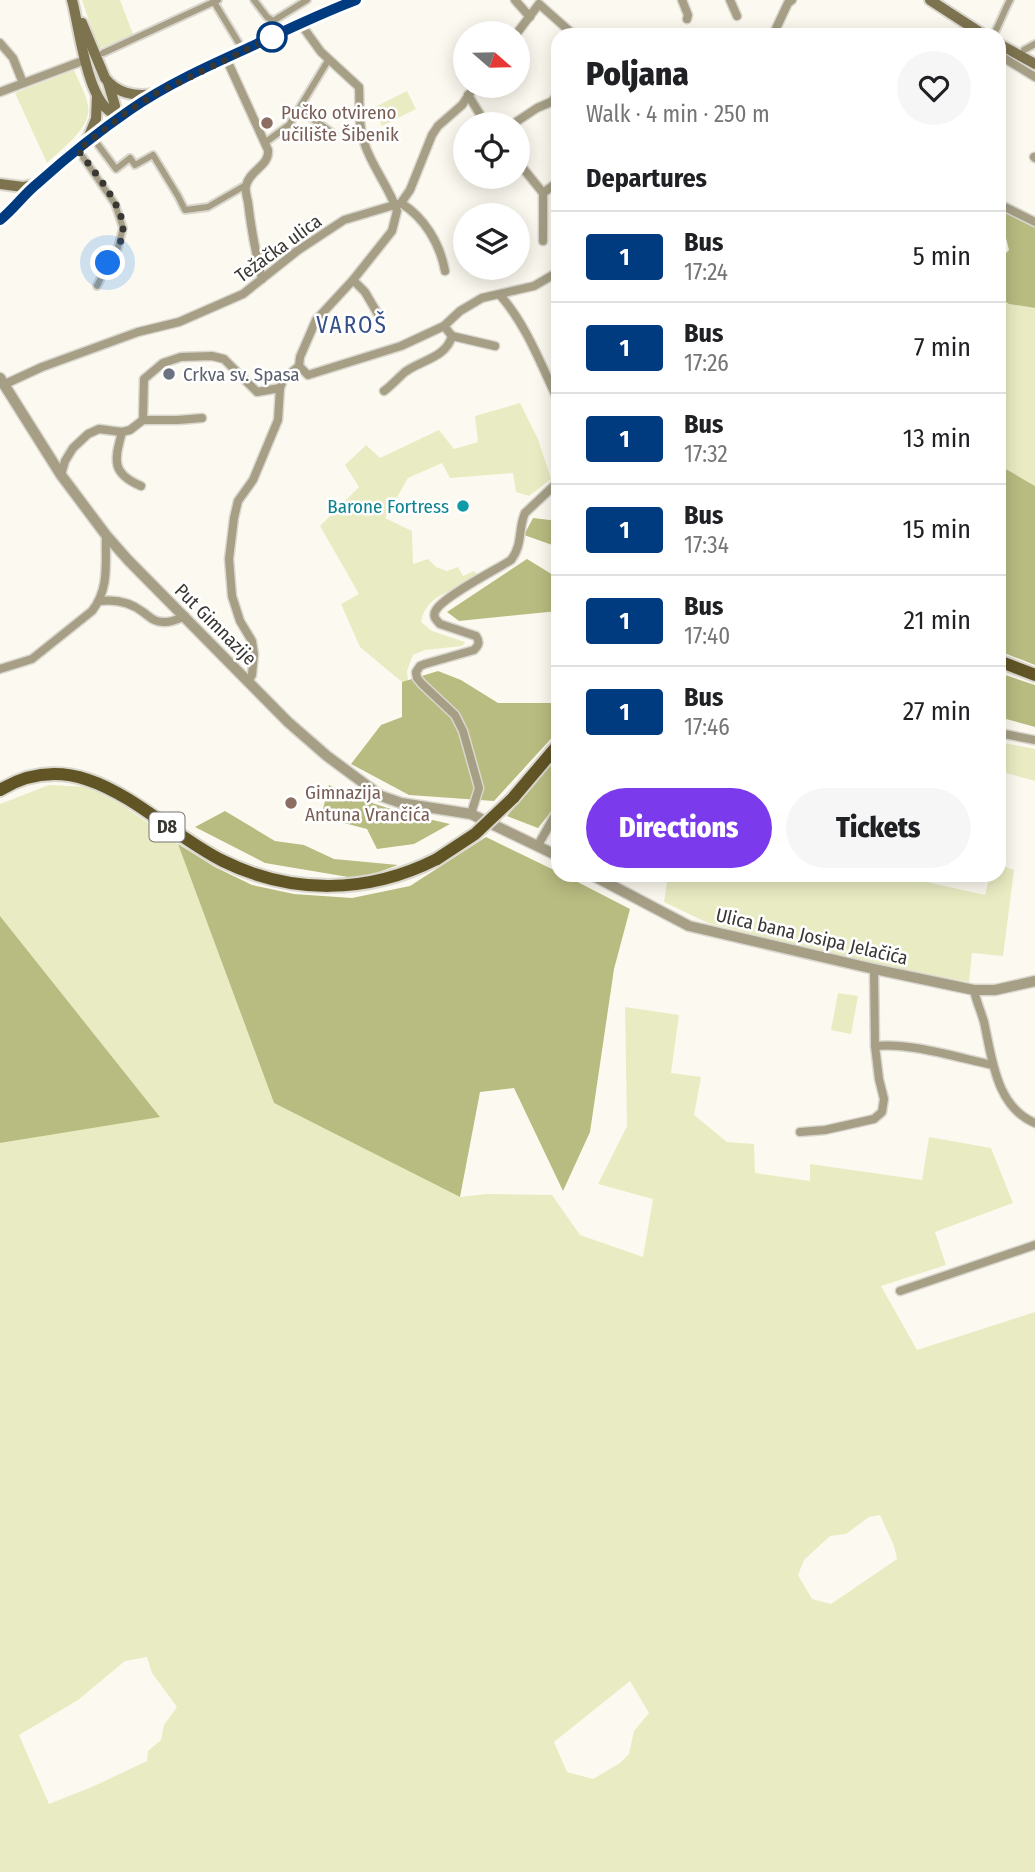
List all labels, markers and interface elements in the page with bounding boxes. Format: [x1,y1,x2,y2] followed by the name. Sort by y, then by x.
[453,21,530,98] north arrow
[453,21,530,280] map controls
[257,22,287,52] unlabelled marker
[897,51,971,125] button: heart
[586,54,689,94] text: Poljana
[586,100,770,128] text: Walk · 4 min · 250 m
[281,101,399,146] place label: Pučko otvireno učilište Šibenik
[453,112,530,189] button: locate
[259,115,275,131] marker: Pučko otvireno učilište Šibenik
[586,163,707,194] text: Departures
[453,203,530,280] button: layers
[231,209,326,287] street label: Težačka ulica
[684,227,723,258] text: Bus
[913,241,971,272] text: 5 min
[619,243,630,271] text: 1
[90,245,125,280] your location
[684,258,728,286] text: 17:24
[316,310,388,339] district label: VAROŠ
[684,318,723,349] text: Bus
[914,332,971,363] text: 7 min
[619,334,630,362] text: 1
[684,349,729,377] text: 17:26
[183,363,300,386] place label: Crkva sv. Spasa
[161,366,177,382] marker: Crkva sv. Spasa
[684,409,723,440] text: Bus
[903,423,971,454] text: 13 min
[619,425,630,453] text: 1
[684,440,728,468] text: 17:32
[327,495,449,518] place label: Barone Fortress
[455,498,471,514] marker: Barone Fortress
[684,500,723,531] text: Bus
[903,514,971,545] text: 15 min
[619,516,630,544] text: 1
[684,531,729,559] text: 17:34
[170,579,261,670] street label: Put Gimnazije
[684,591,723,622] text: Bus
[904,605,971,636] text: 21 min
[619,607,630,635] text: 1
[684,622,730,650] text: 17:40
[684,682,723,713] text: Bus
[903,696,971,727] text: 27 min
[619,698,630,726] text: 1
[684,713,730,741] text: 17:46
[305,781,430,826] place label: Gimnazija Antuna Vrančića
[586,788,772,868] button: Directions
[786,788,971,868] button: Tickets
[283,795,299,811] marker: Gimnazija Antuna Vrančića
[150,812,184,842] road number: D8
[714,903,910,970] street label: Ulica bana Josipa Jelačića

